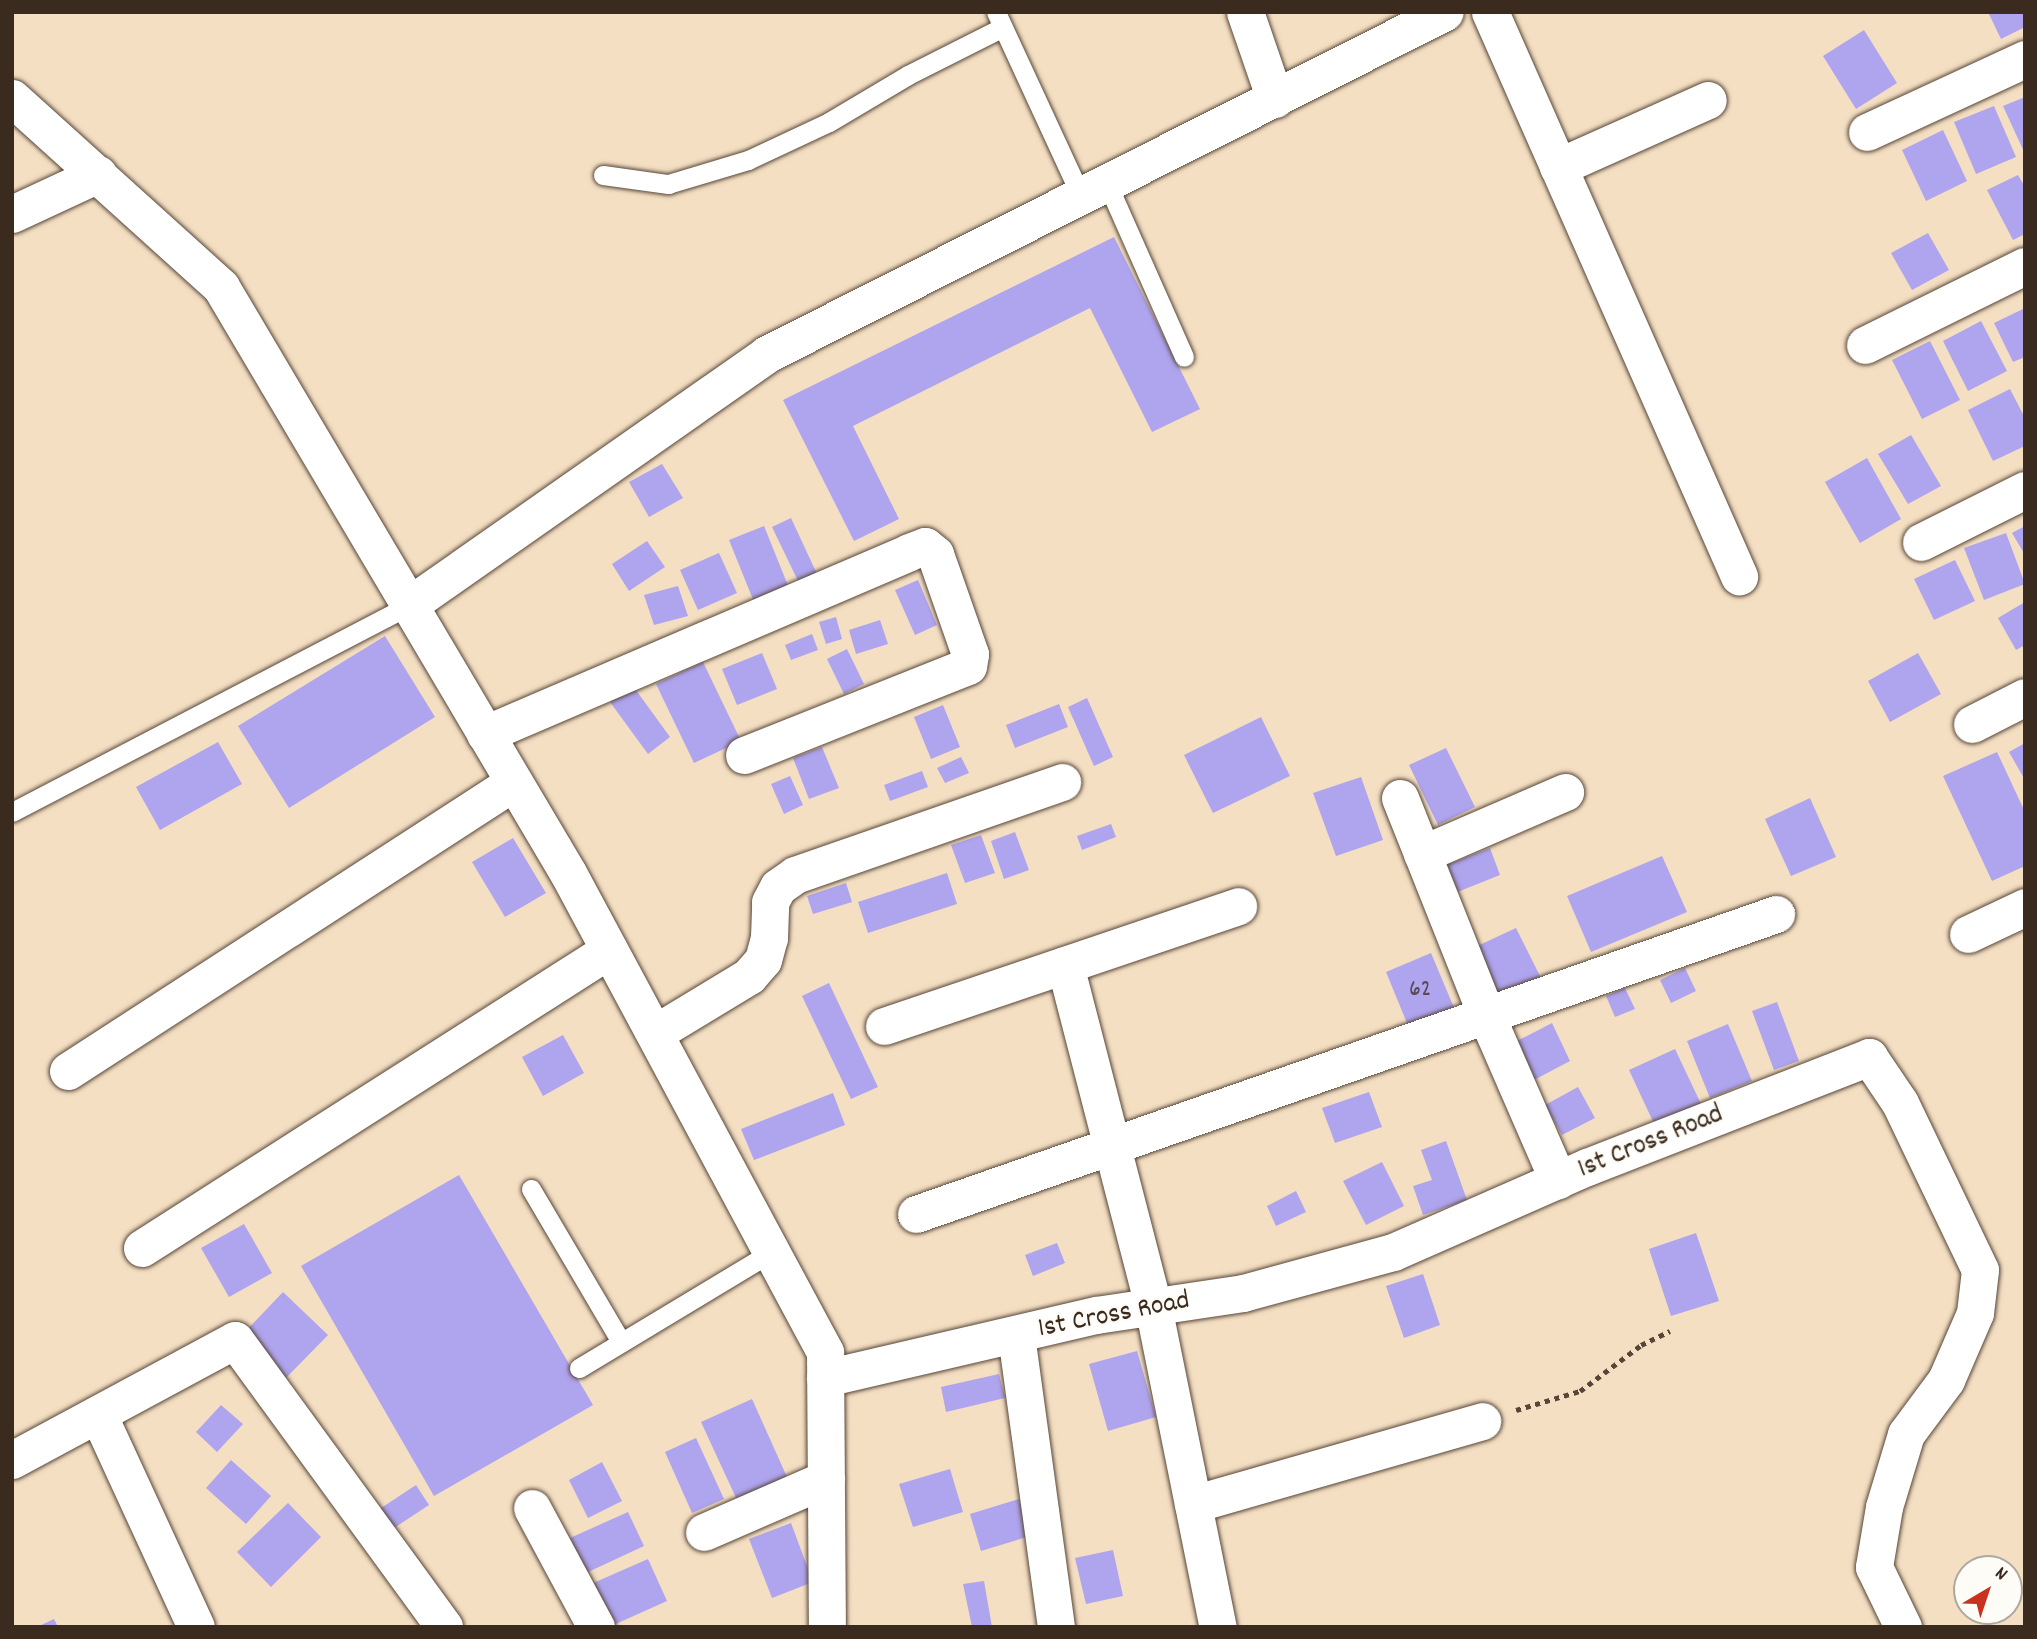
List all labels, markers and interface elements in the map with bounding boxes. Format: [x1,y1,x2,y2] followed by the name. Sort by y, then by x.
[1409,977,1431,1005] house number: 62
[1573,1099,1729,1187] street label: 1st Cross Road
[1035,1285,1193,1347] street label: 1st Cross Road
[1953,1555,2023,1625] north arrow
[1988,1561,2012,1588] text: N

